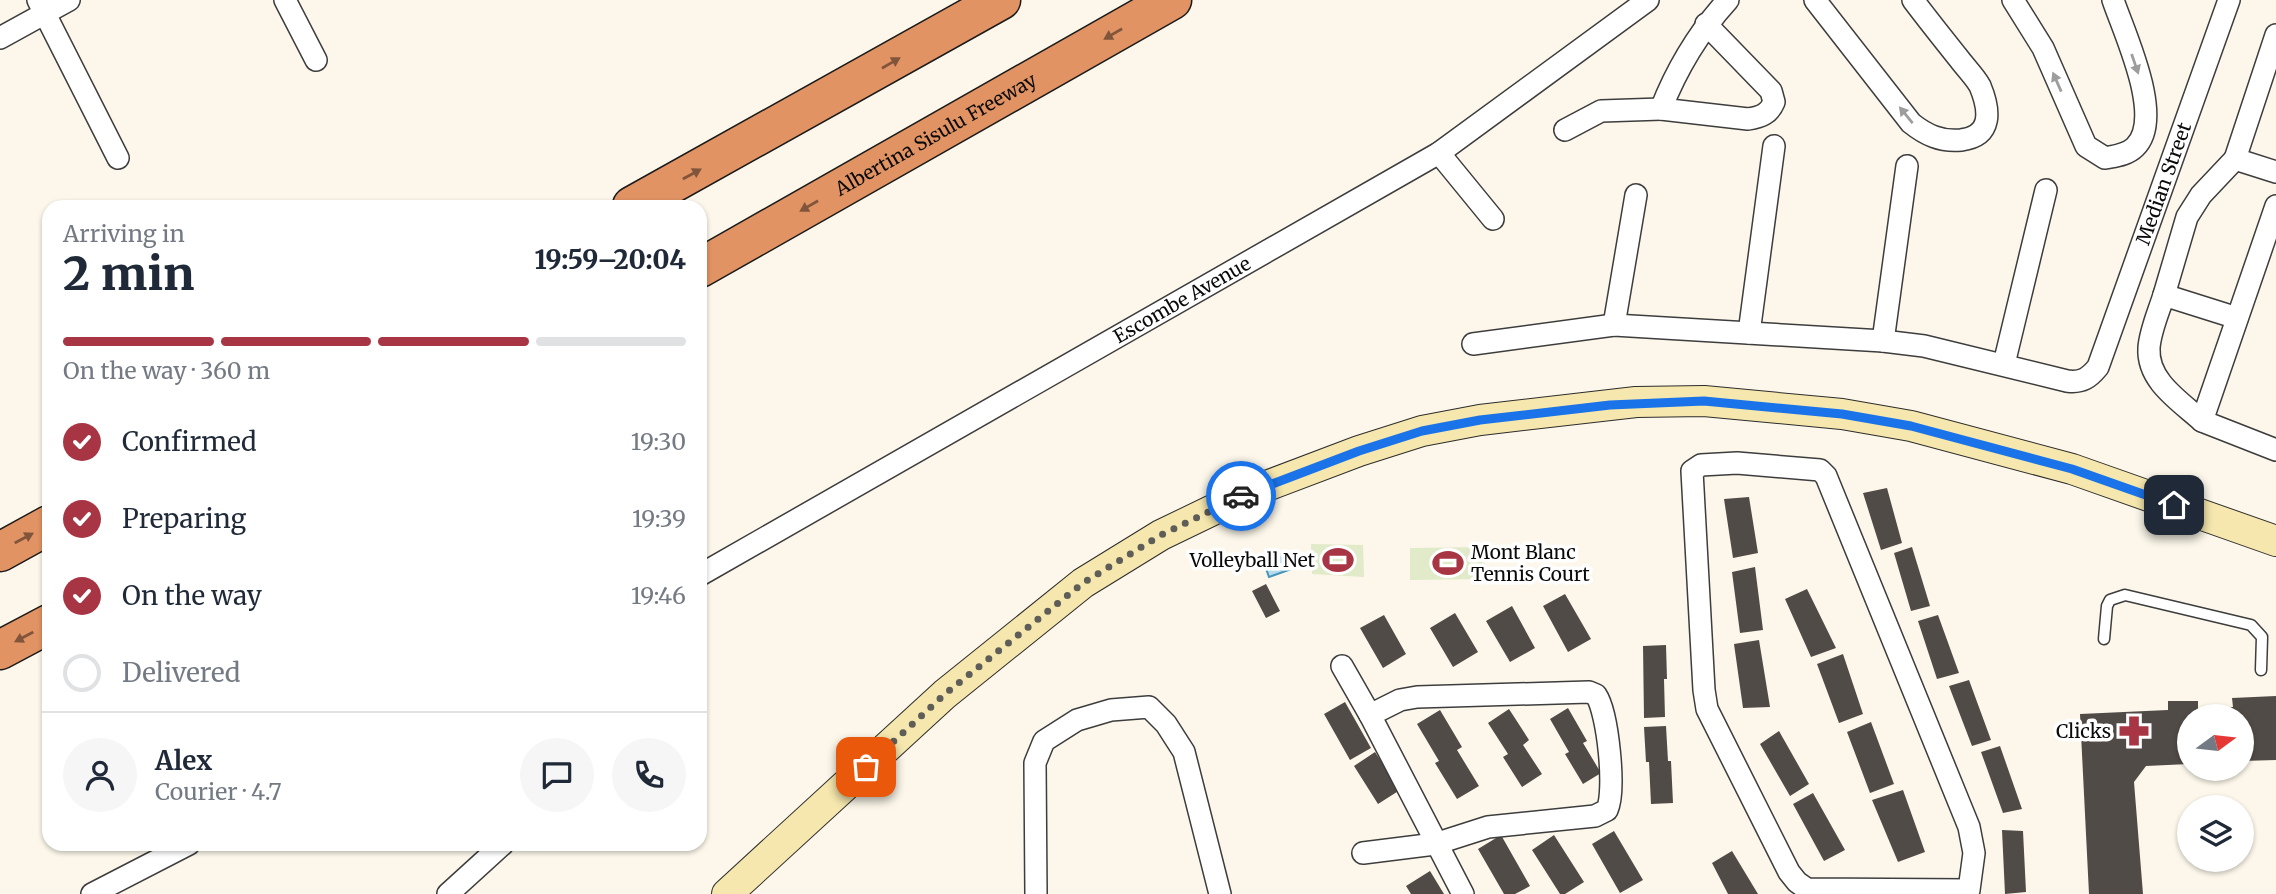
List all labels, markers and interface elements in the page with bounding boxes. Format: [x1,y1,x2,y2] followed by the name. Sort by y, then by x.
[1103,28,1123,40] one-way arrow
[2130,54,2141,75] one-way arrow
[881,57,900,69] one-way arrow
[830,68,1041,201] street label: Albertina Sisulu Freeway
[2052,71,2063,92] one-way arrow
[1899,107,1914,125] one-way arrow
[2131,119,2197,248] street label: Median Street
[682,168,702,180] one-way arrow
[799,200,818,212] one-way arrow
[63,219,185,248] text: Arriving in
[535,243,686,276] text: 19:59–20:04
[63,245,195,303] text: 2 min
[1109,251,1255,348] street label: Escombe Avenue
[63,356,270,385] text: On the way · 360 m
[63,423,101,461] icon: check
[122,425,257,458] text: Confirmed
[631,427,686,456] text: 19:30
[1206,461,1276,531] courier
[2144,475,2204,535] pin
[1222,477,1260,515] icon: car
[2155,486,2193,524] icon: home
[63,500,101,538] icon: check
[122,502,246,535] text: Preparing
[632,504,686,533] text: 19:39
[15,533,35,545] one-way arrow
[1471,540,1590,586] place label: Mont Blanc Tennis Court
[1321,543,1355,577] sports icon: Volleyball Net
[1431,546,1465,580] sports icon: Mont Blanc Tennis Court
[1189,548,1316,572] place label: Volleyball Net
[63,577,101,615] icon: check
[122,579,262,612] text: On the way
[631,581,686,610] text: 19:46
[14,630,34,642] one-way arrow
[122,656,241,689] text: Delivered
[2177,704,2254,780] north arrow
[2177,704,2254,872] map controls
[2117,714,2151,748] pharmacy icon: Clicks
[2056,719,2111,743] place label: Clicks
[836,737,896,797] pin
[63,738,137,812] button: person
[520,738,594,812] button: chat
[612,738,686,812] button: phone
[155,744,212,777] text: Alex
[847,748,885,786] icon: bag
[155,777,282,806] text: Courier · 4.7
[2177,795,2254,872] button: layers

